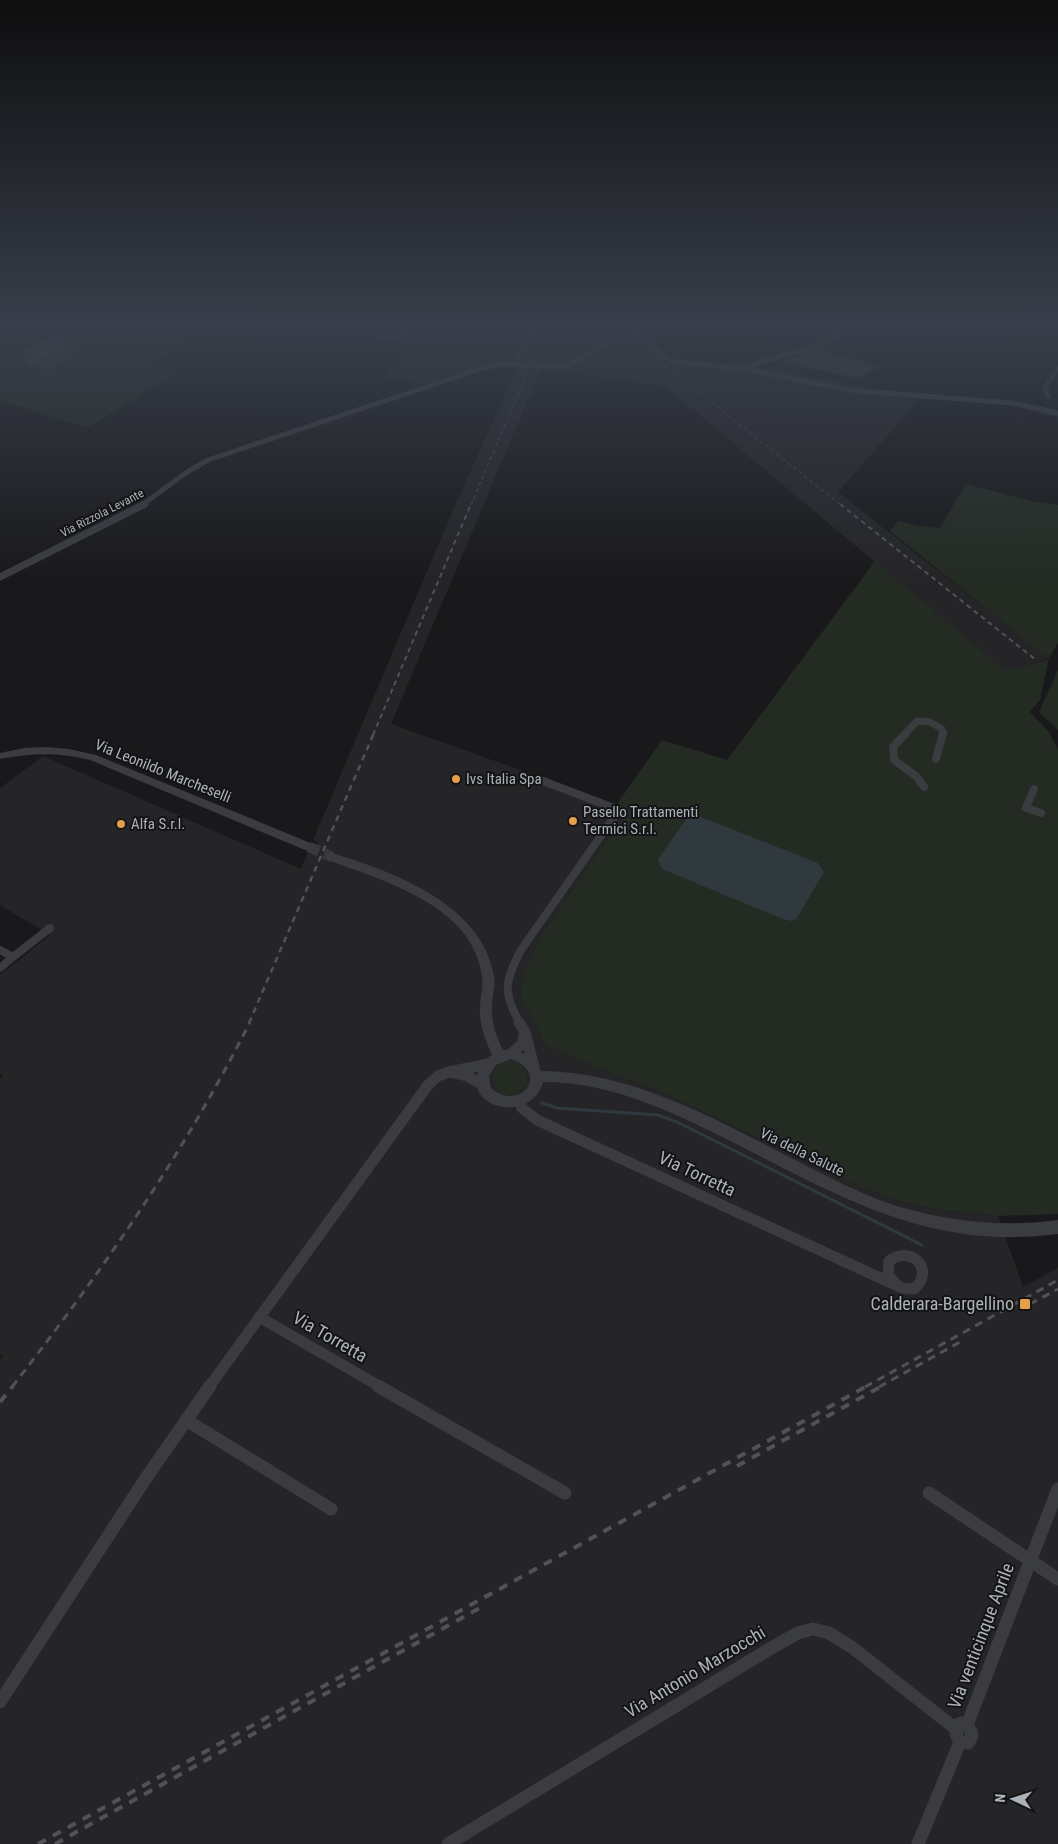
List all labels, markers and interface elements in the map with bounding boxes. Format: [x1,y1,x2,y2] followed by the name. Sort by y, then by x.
[58,486,146,540] street label: Via Rizzola Levante
[92,735,234,807] street label: Via Leonildo Marcheselli
[466,770,542,788] place label: Ivs Italia Spa
[450,773,462,785] marker: Ivs Italia Spa
[583,803,698,838] place label: Pasello Trattamenti Termici S.r.l.
[131,815,185,833] place label: Alfa S.r.l.
[567,815,579,827] marker: Pasello Trattamenti Termici S.r.l.
[115,818,127,830] marker: Alfa S.r.l.
[757,1124,847,1180] street label: Via della Salute
[655,1147,739,1201] street label: Via Torretta
[870,1293,1014,1314] place label: Calderara-Bargellino
[1018,1297,1032,1311] marker: Calderara-Bargellino
[289,1307,371,1366] street label: Via Torretta
[943,1560,1018,1711] street label: Via venticinque Aprile
[621,1621,769,1722] street label: Via Antonio Marzocchi
[988,1774,1038,1824] north arrow
[992,1793,1008,1803] text: N

